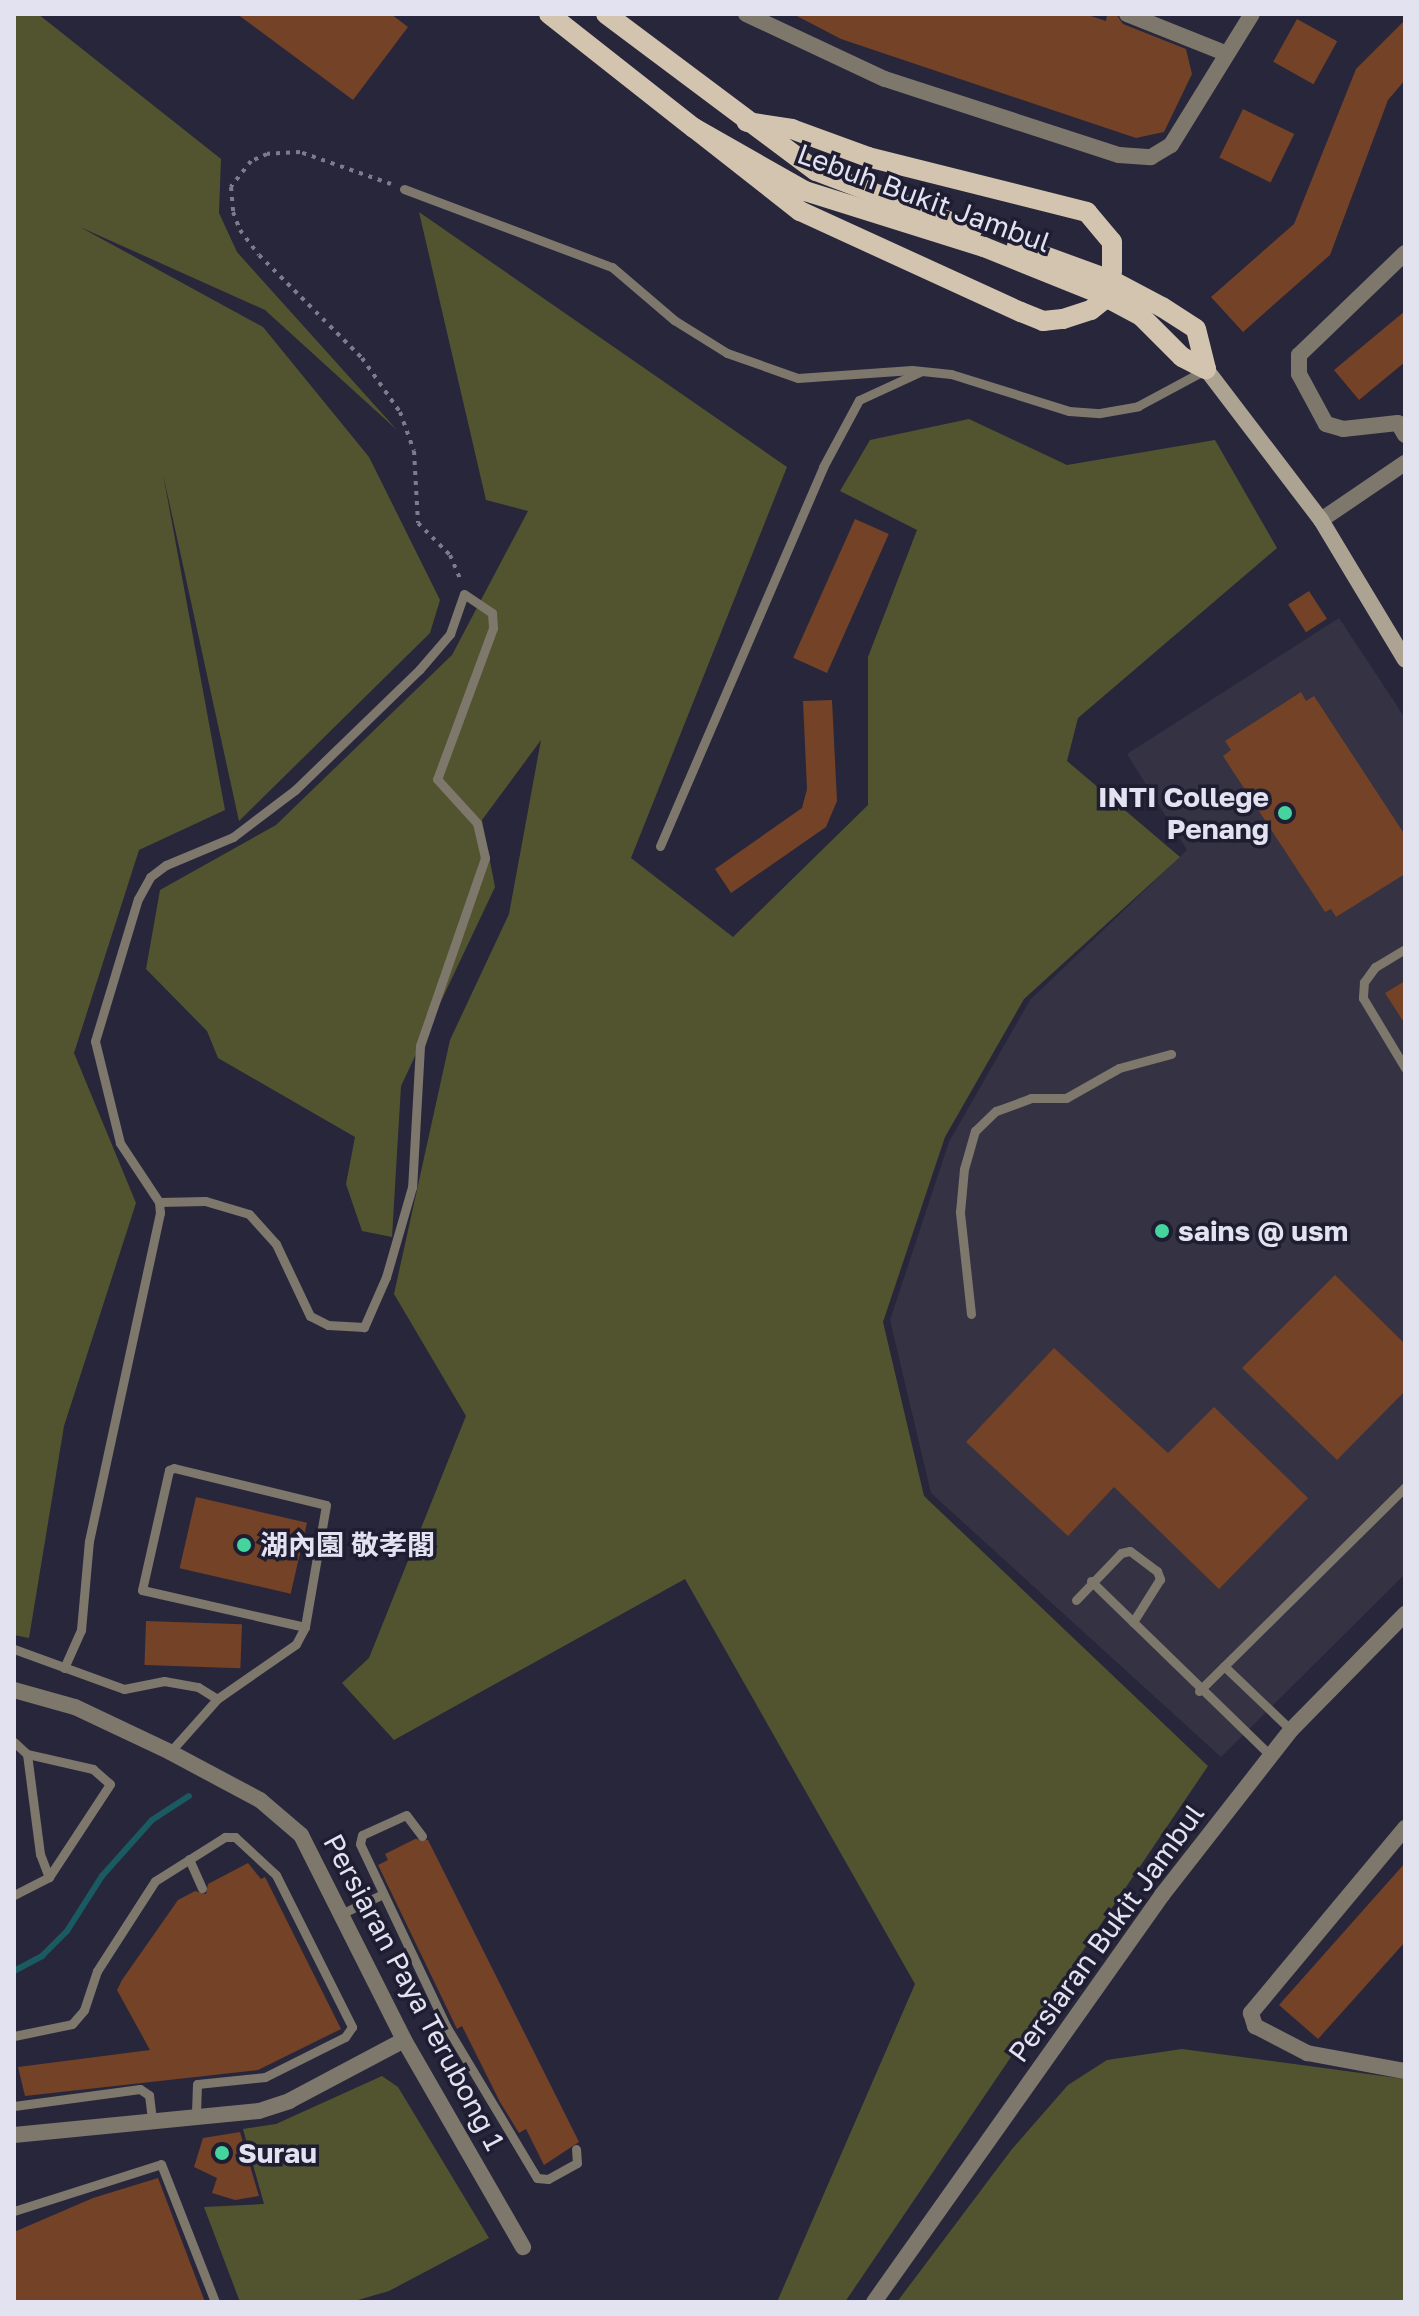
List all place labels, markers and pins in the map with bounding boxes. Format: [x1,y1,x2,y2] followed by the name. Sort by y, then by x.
[1098,780,1269,846] place label: INTI College Penang
[1276,804,1294,822] marker: INTI College Penang
[1178,1214,1348,1248] place label: sains @ usm
[1153,1222,1171,1240] marker: sains @ usm
[260,1528,435,1562] place label: 湖內園 敬孝閣
[235,1536,253,1554] marker: 湖內園 敬孝閣
[238,2136,317,2170] place label: Surau
[213,2144,231,2162] marker: Surau

